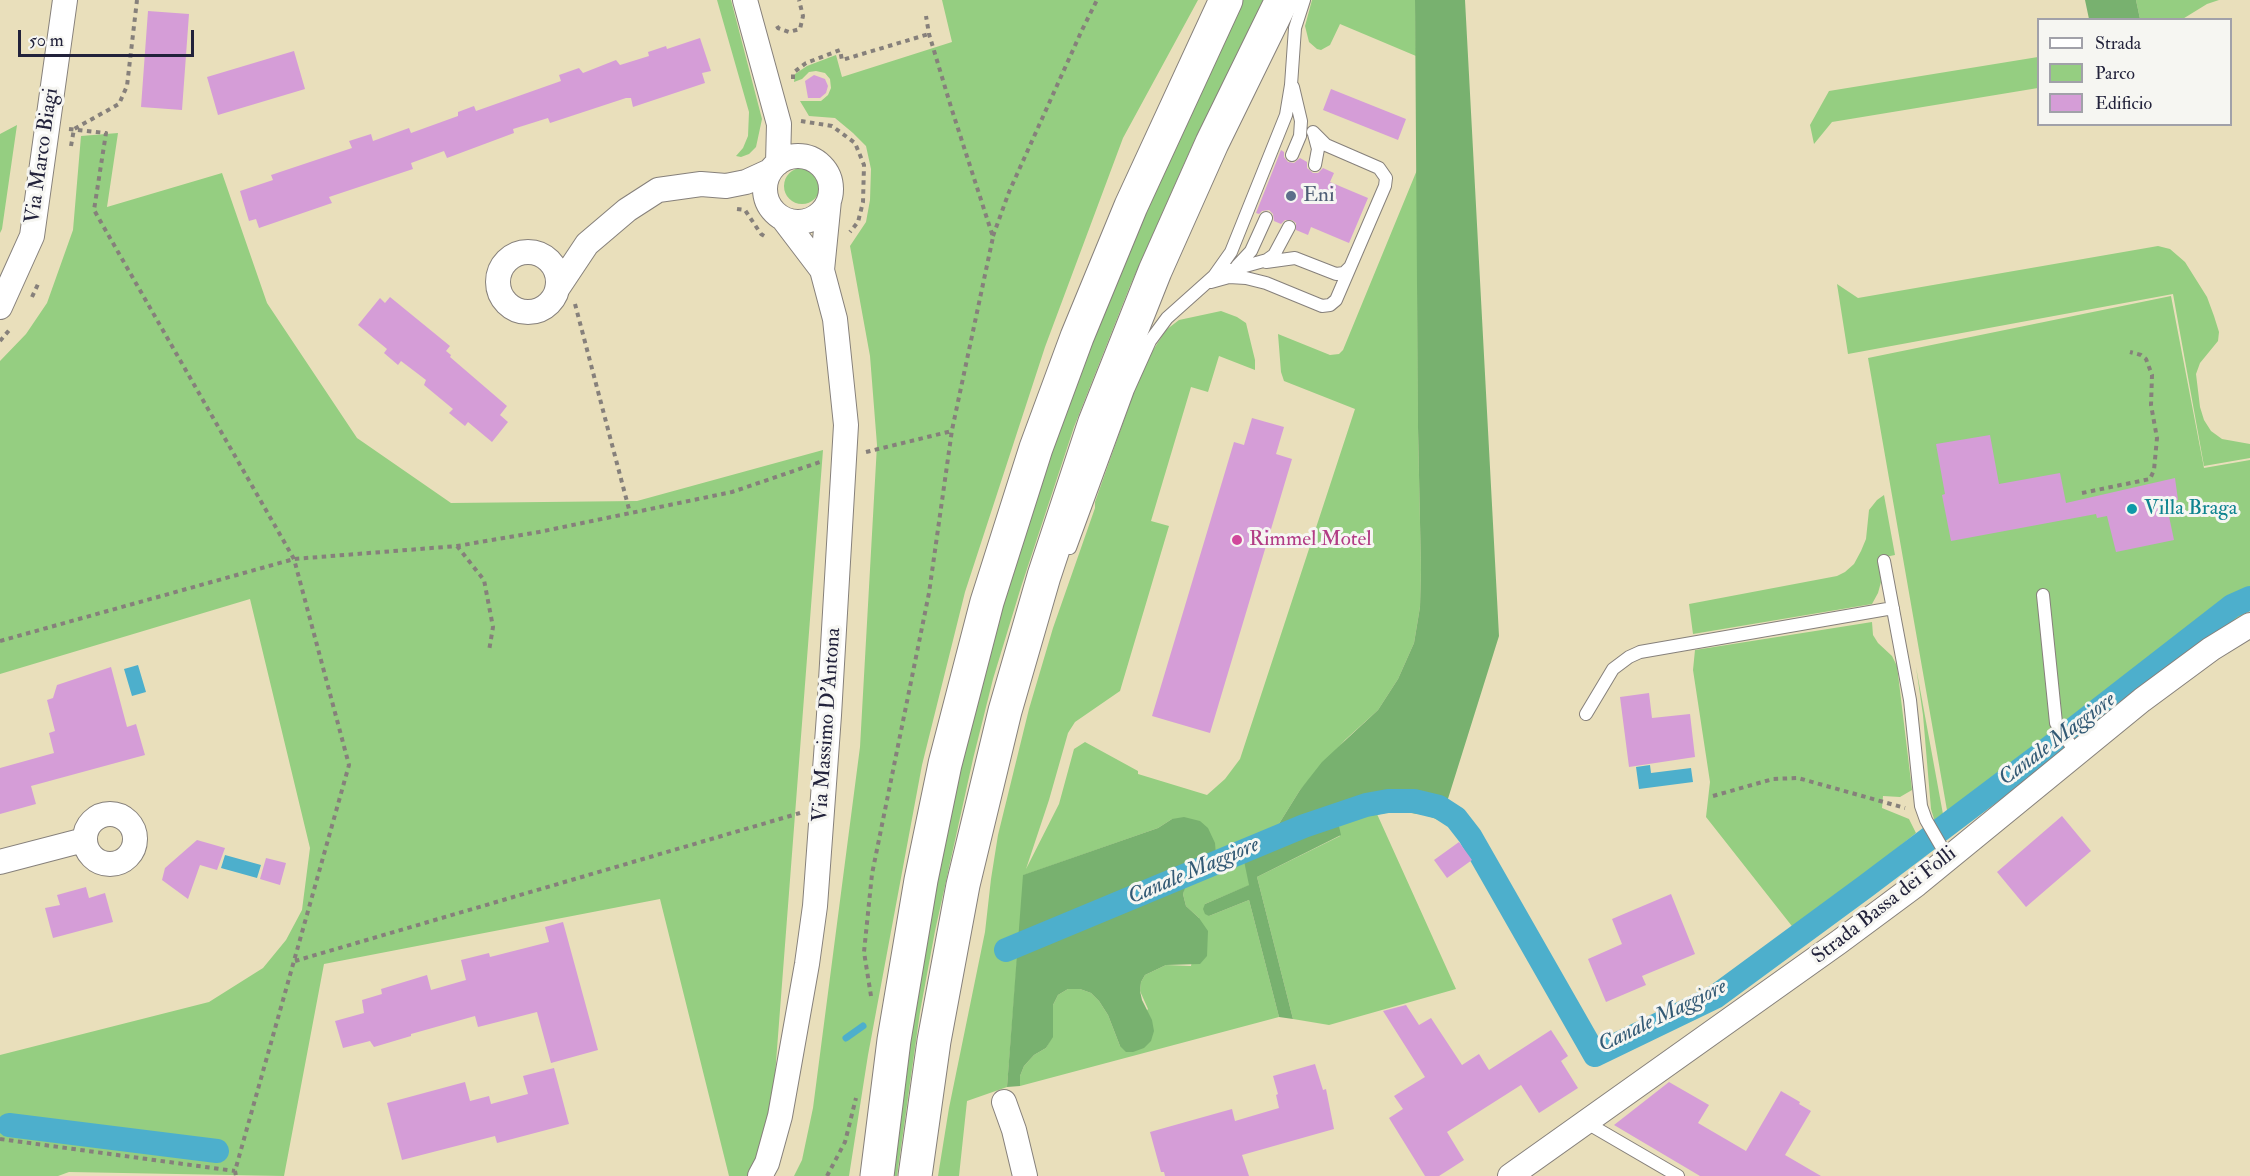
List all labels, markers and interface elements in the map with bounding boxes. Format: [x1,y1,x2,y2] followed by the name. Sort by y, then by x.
[21,18,196,56] scale bar
[2037,18,2232,126] legend
[29,29,64,52] text: 50 m
[2095,32,2141,55] text: Strada
[2095,62,2135,85] text: Parco
[21,87,65,225] street label: Via Marco Biagi
[2095,92,2152,115] text: Edificio
[1303,183,1335,209] place label: Eni
[1284,189,1298,203] marker: Eni
[2144,496,2237,522] place label: Villa Braga
[2125,502,2139,516] marker: Villa Braga
[1249,527,1372,553] place label: Rimmel Motel
[1230,533,1244,547] marker: Rimmel Motel
[809,627,847,823] street label: Via Massimo D'Antona
[1994,687,2122,793] water label: Canale Maggiore
[1125,833,1263,911] water label: Canale Maggiore
[1808,842,1962,970] street label: Strada Bassa dei Folli
[1594,975,1732,1059] water label: Canale Maggiore

